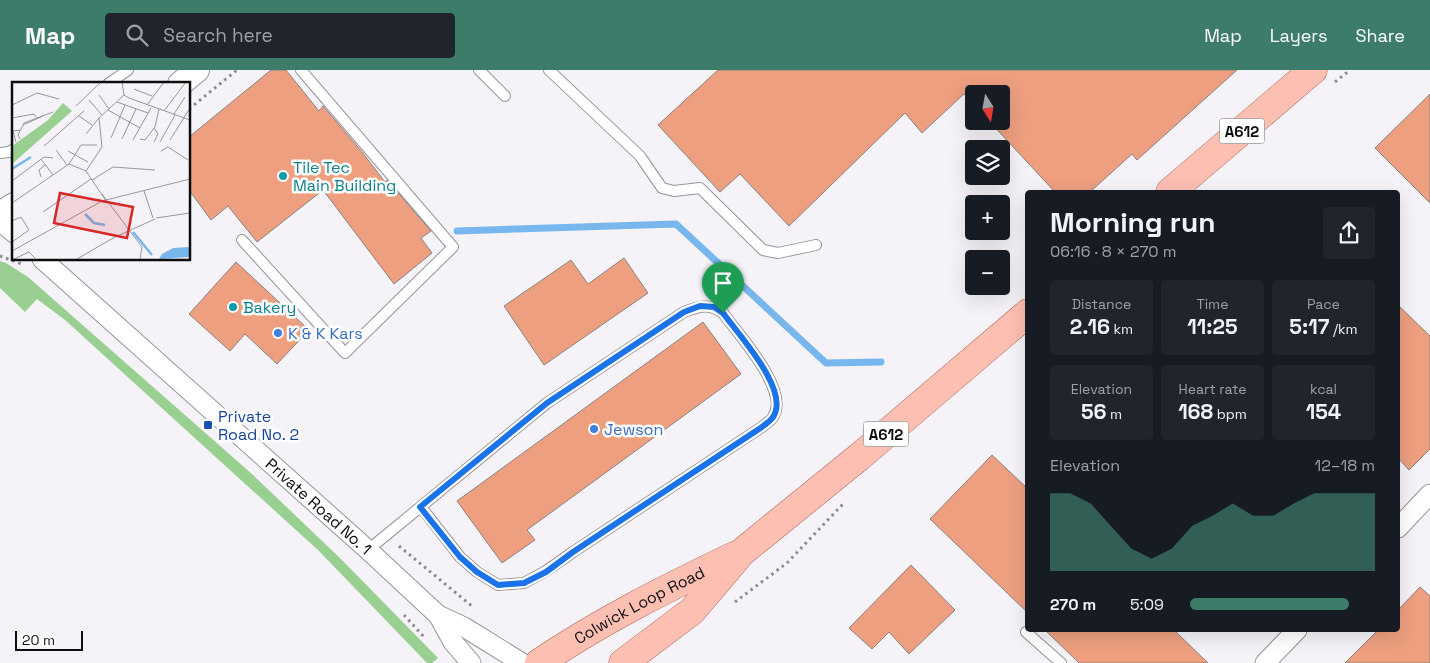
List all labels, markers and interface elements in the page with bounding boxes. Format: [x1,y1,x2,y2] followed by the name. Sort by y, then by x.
[105,13,455,58] search box
[25,20,75,51] text: Map
[123,21,151,49] icon: search
[163,23,273,48] text: Search here
[1204,24,1242,47] text: Map
[1270,24,1327,47] text: Layers
[1355,24,1405,47] text: Share
[12,82,190,260] inset map
[965,85,1010,130] north arrow
[965,85,1010,295] map controls
[1220,118,1264,144] road number: A612
[965,140,1010,185] button: layers
[293,157,396,196] place label: Tile Tec Main Building
[277,170,289,182] marker: Tile Tec Main Building
[965,195,1010,240] button: +
[1050,204,1215,240] text: Morning run
[1323,207,1375,259] button: share
[1050,241,1176,262] text: 06:16 · 8 × 270 m
[965,250,1010,295] button: −
[702,262,744,313] pin
[709,269,737,297] icon: arrive
[1072,295,1131,313] text: Distance
[1197,295,1228,313] text: Time
[1307,295,1340,313] text: Pace
[243,297,296,318] place label: Bakery
[227,301,239,313] marker: Bakery
[1070,313,1110,340] text: 2.16
[1187,313,1238,340] text: 11:25
[1289,313,1329,340] text: 5:17
[1110,320,1133,338] text: km
[1329,320,1358,338] text: /km
[288,323,363,344] place label: K & K Kars
[272,327,284,339] marker: K & K Kars
[1071,380,1132,398] text: Elevation
[1179,380,1246,398] text: Heart rate
[1310,380,1337,398] text: kcal
[1081,398,1106,425] text: 56
[1178,398,1213,425] text: 168
[1306,398,1341,425] text: 154
[1106,405,1122,423] text: m
[1213,405,1247,423] text: bpm
[218,406,299,445] place label: Private Road No. 2
[202,419,214,431] marker: Private Road No. 2
[604,419,663,440] place label: Jewson
[864,422,908,446] road number: A612
[588,423,600,435] marker: Jewson
[261,453,376,559] street label: Private Road No. 1
[1050,455,1120,476] text: Elevation
[1315,455,1375,476] text: 12–18 m
[570,561,708,649] street label: Colwick Loop Road
[1050,594,1096,615] text: 270 m
[1130,594,1164,615] text: 5:09
[15,628,82,651] scale bar
[22,631,55,649] text: 20 m

